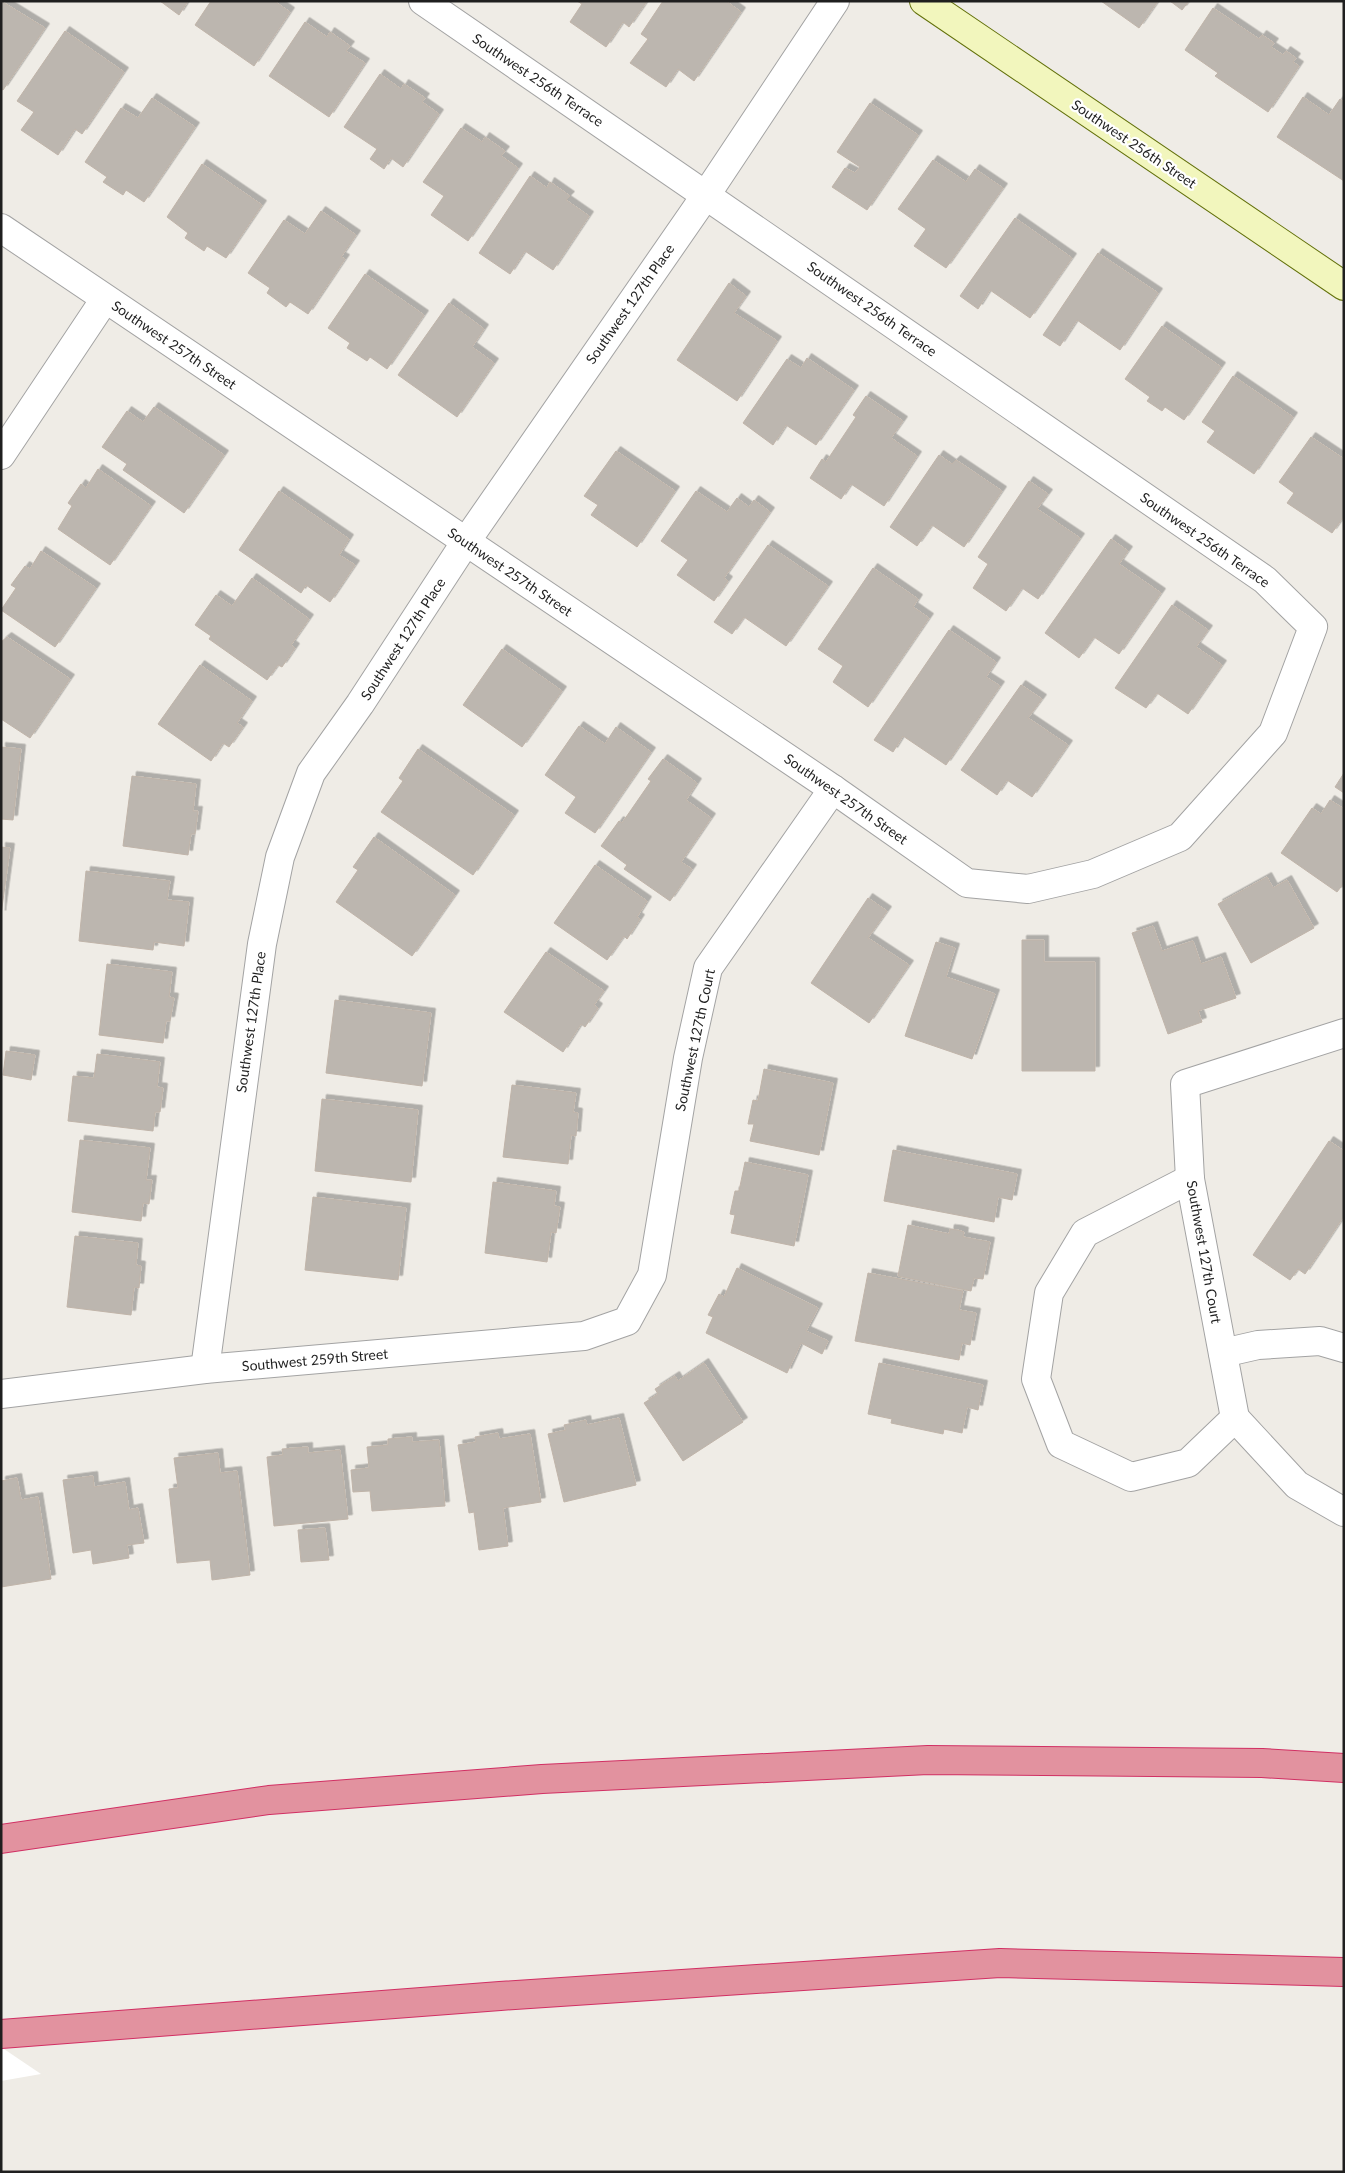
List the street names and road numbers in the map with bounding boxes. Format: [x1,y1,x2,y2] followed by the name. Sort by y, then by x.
[470,29,607,130] street label: Southwest 256th Terrace
[1069,96,1200,192] street label: Southwest 256th Street
[582,241,677,367] street label: Southwest 127th Place
[804,257,940,360] street label: Southwest 256th Terrace
[109,297,240,393] street label: Southwest 257th Street
[1137,488,1273,591] street label: Southwest 256th Terrace
[445,524,576,620] street label: Southwest 257th Street
[357,574,448,703] street label: Southwest 127th Place
[781,750,911,848] street label: Southwest 257th Street
[232,950,269,1094] street label: Southwest 127th Place
[671,967,718,1113] street label: Southwest 127th Court
[1184,1179,1225,1325] street label: Southwest 127th Court
[241,1345,389,1374] street label: Southwest 259th Street

